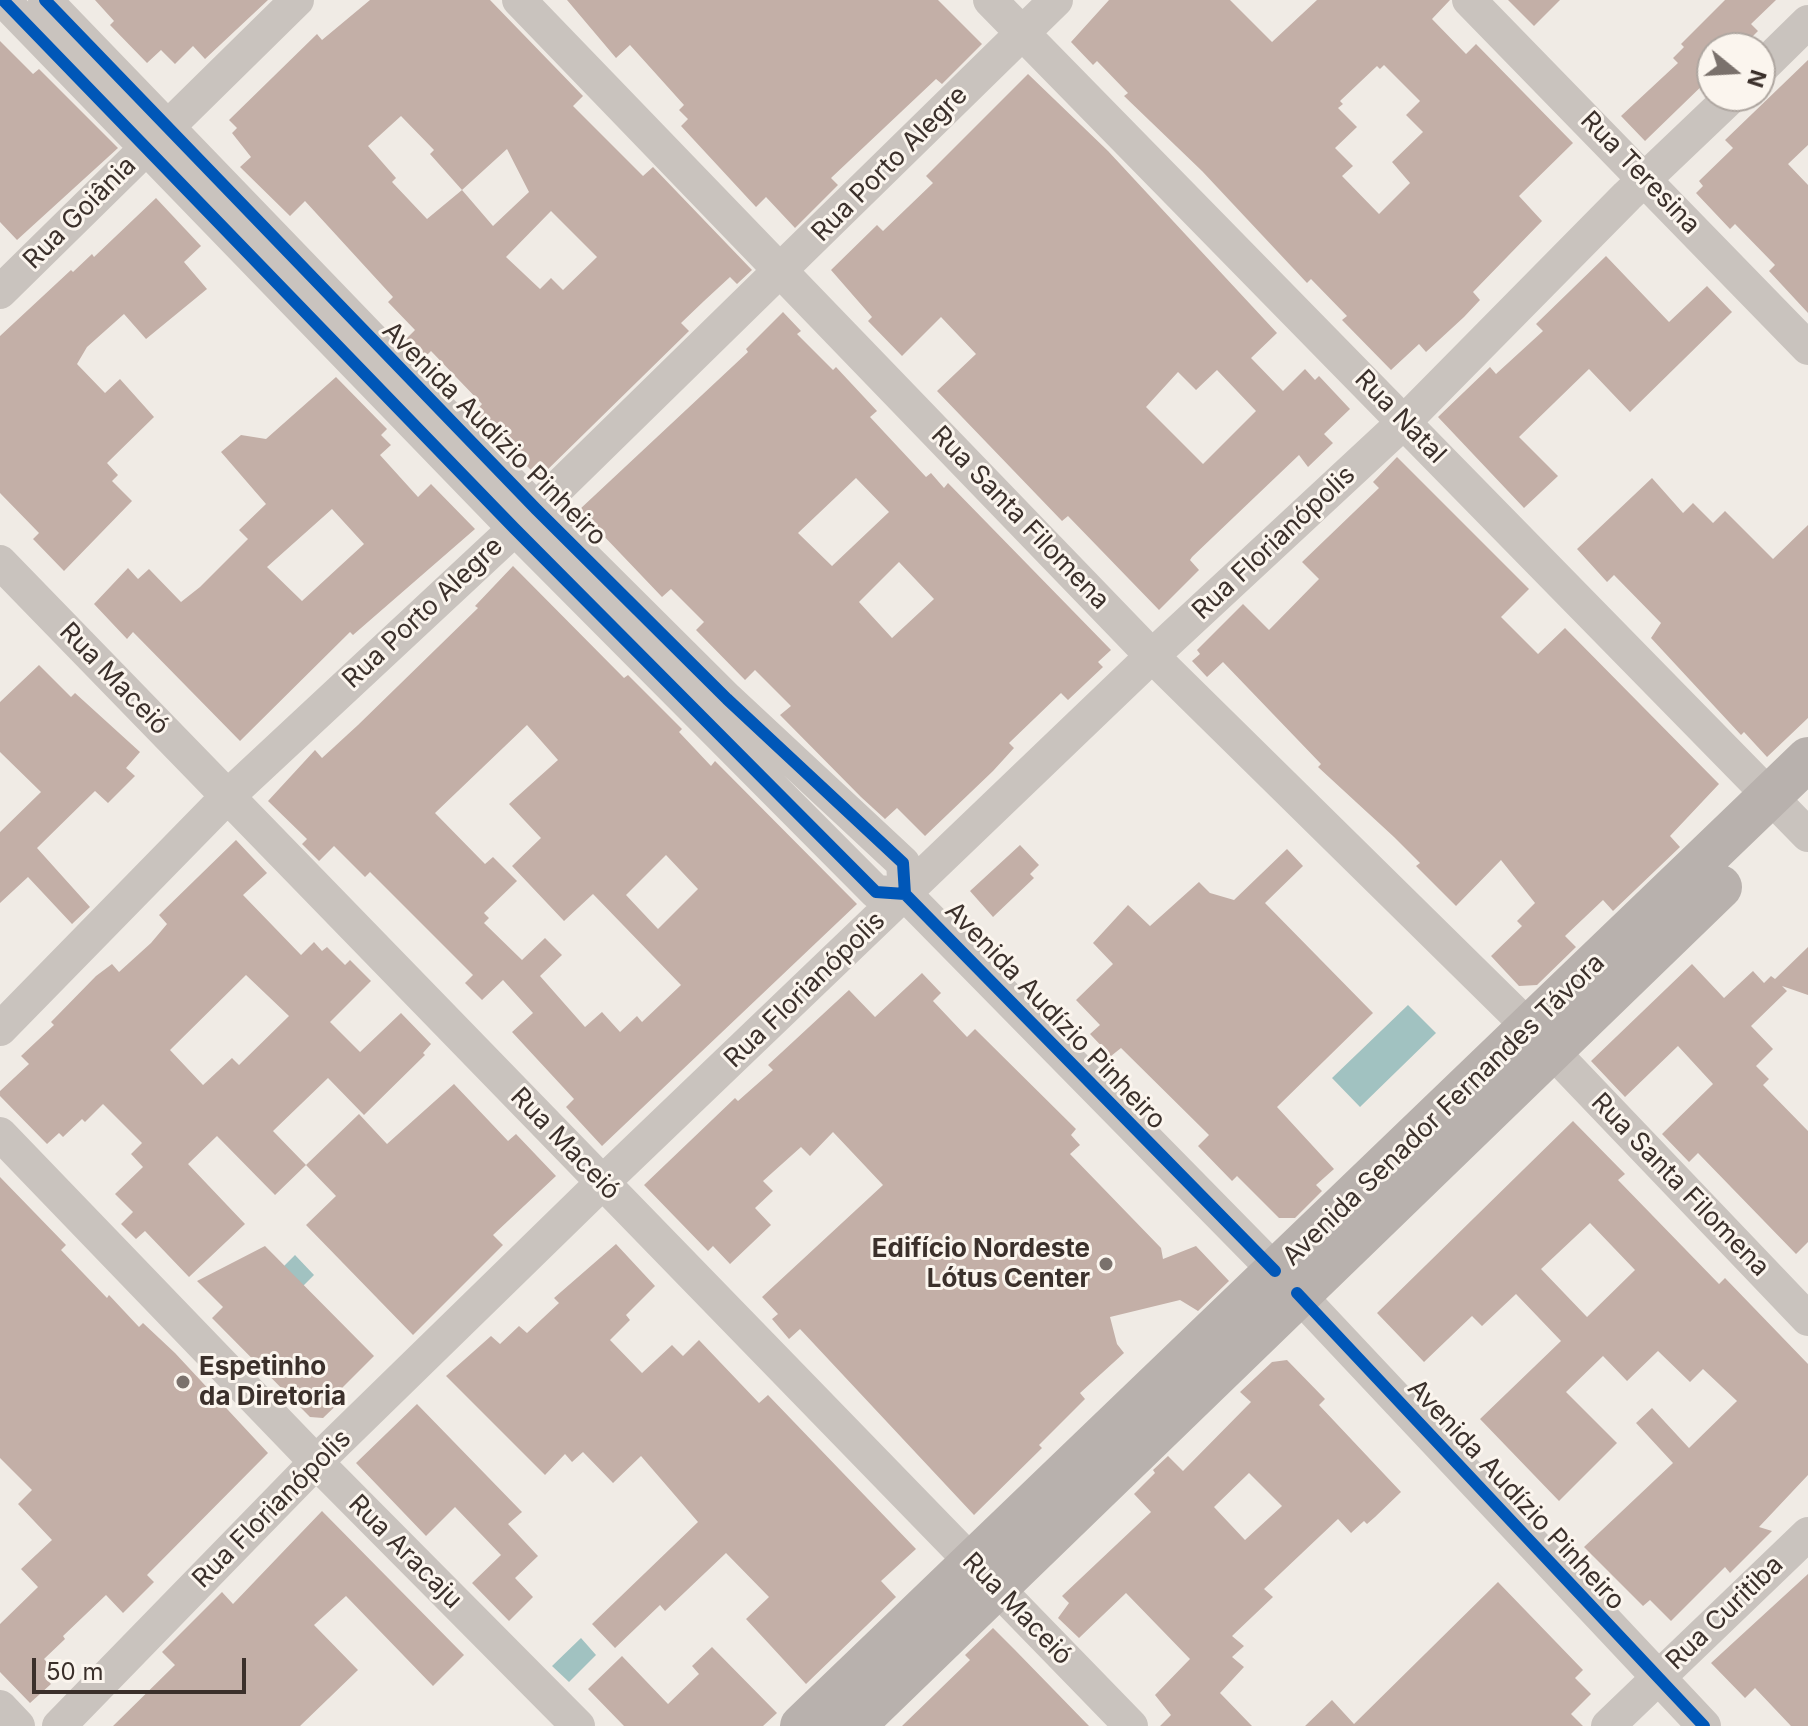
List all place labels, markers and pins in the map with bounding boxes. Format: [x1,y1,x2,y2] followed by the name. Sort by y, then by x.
[872,1233,1090,1294] place label: Edifício Nordeste Lótus Center
[1097,1255,1115,1273] marker: Edifício Nordeste Lótus Center
[199,1351,346,1412] place label: Espetinho da Diretoria
[174,1373,192,1391] marker: Espetinho da Diretoria

